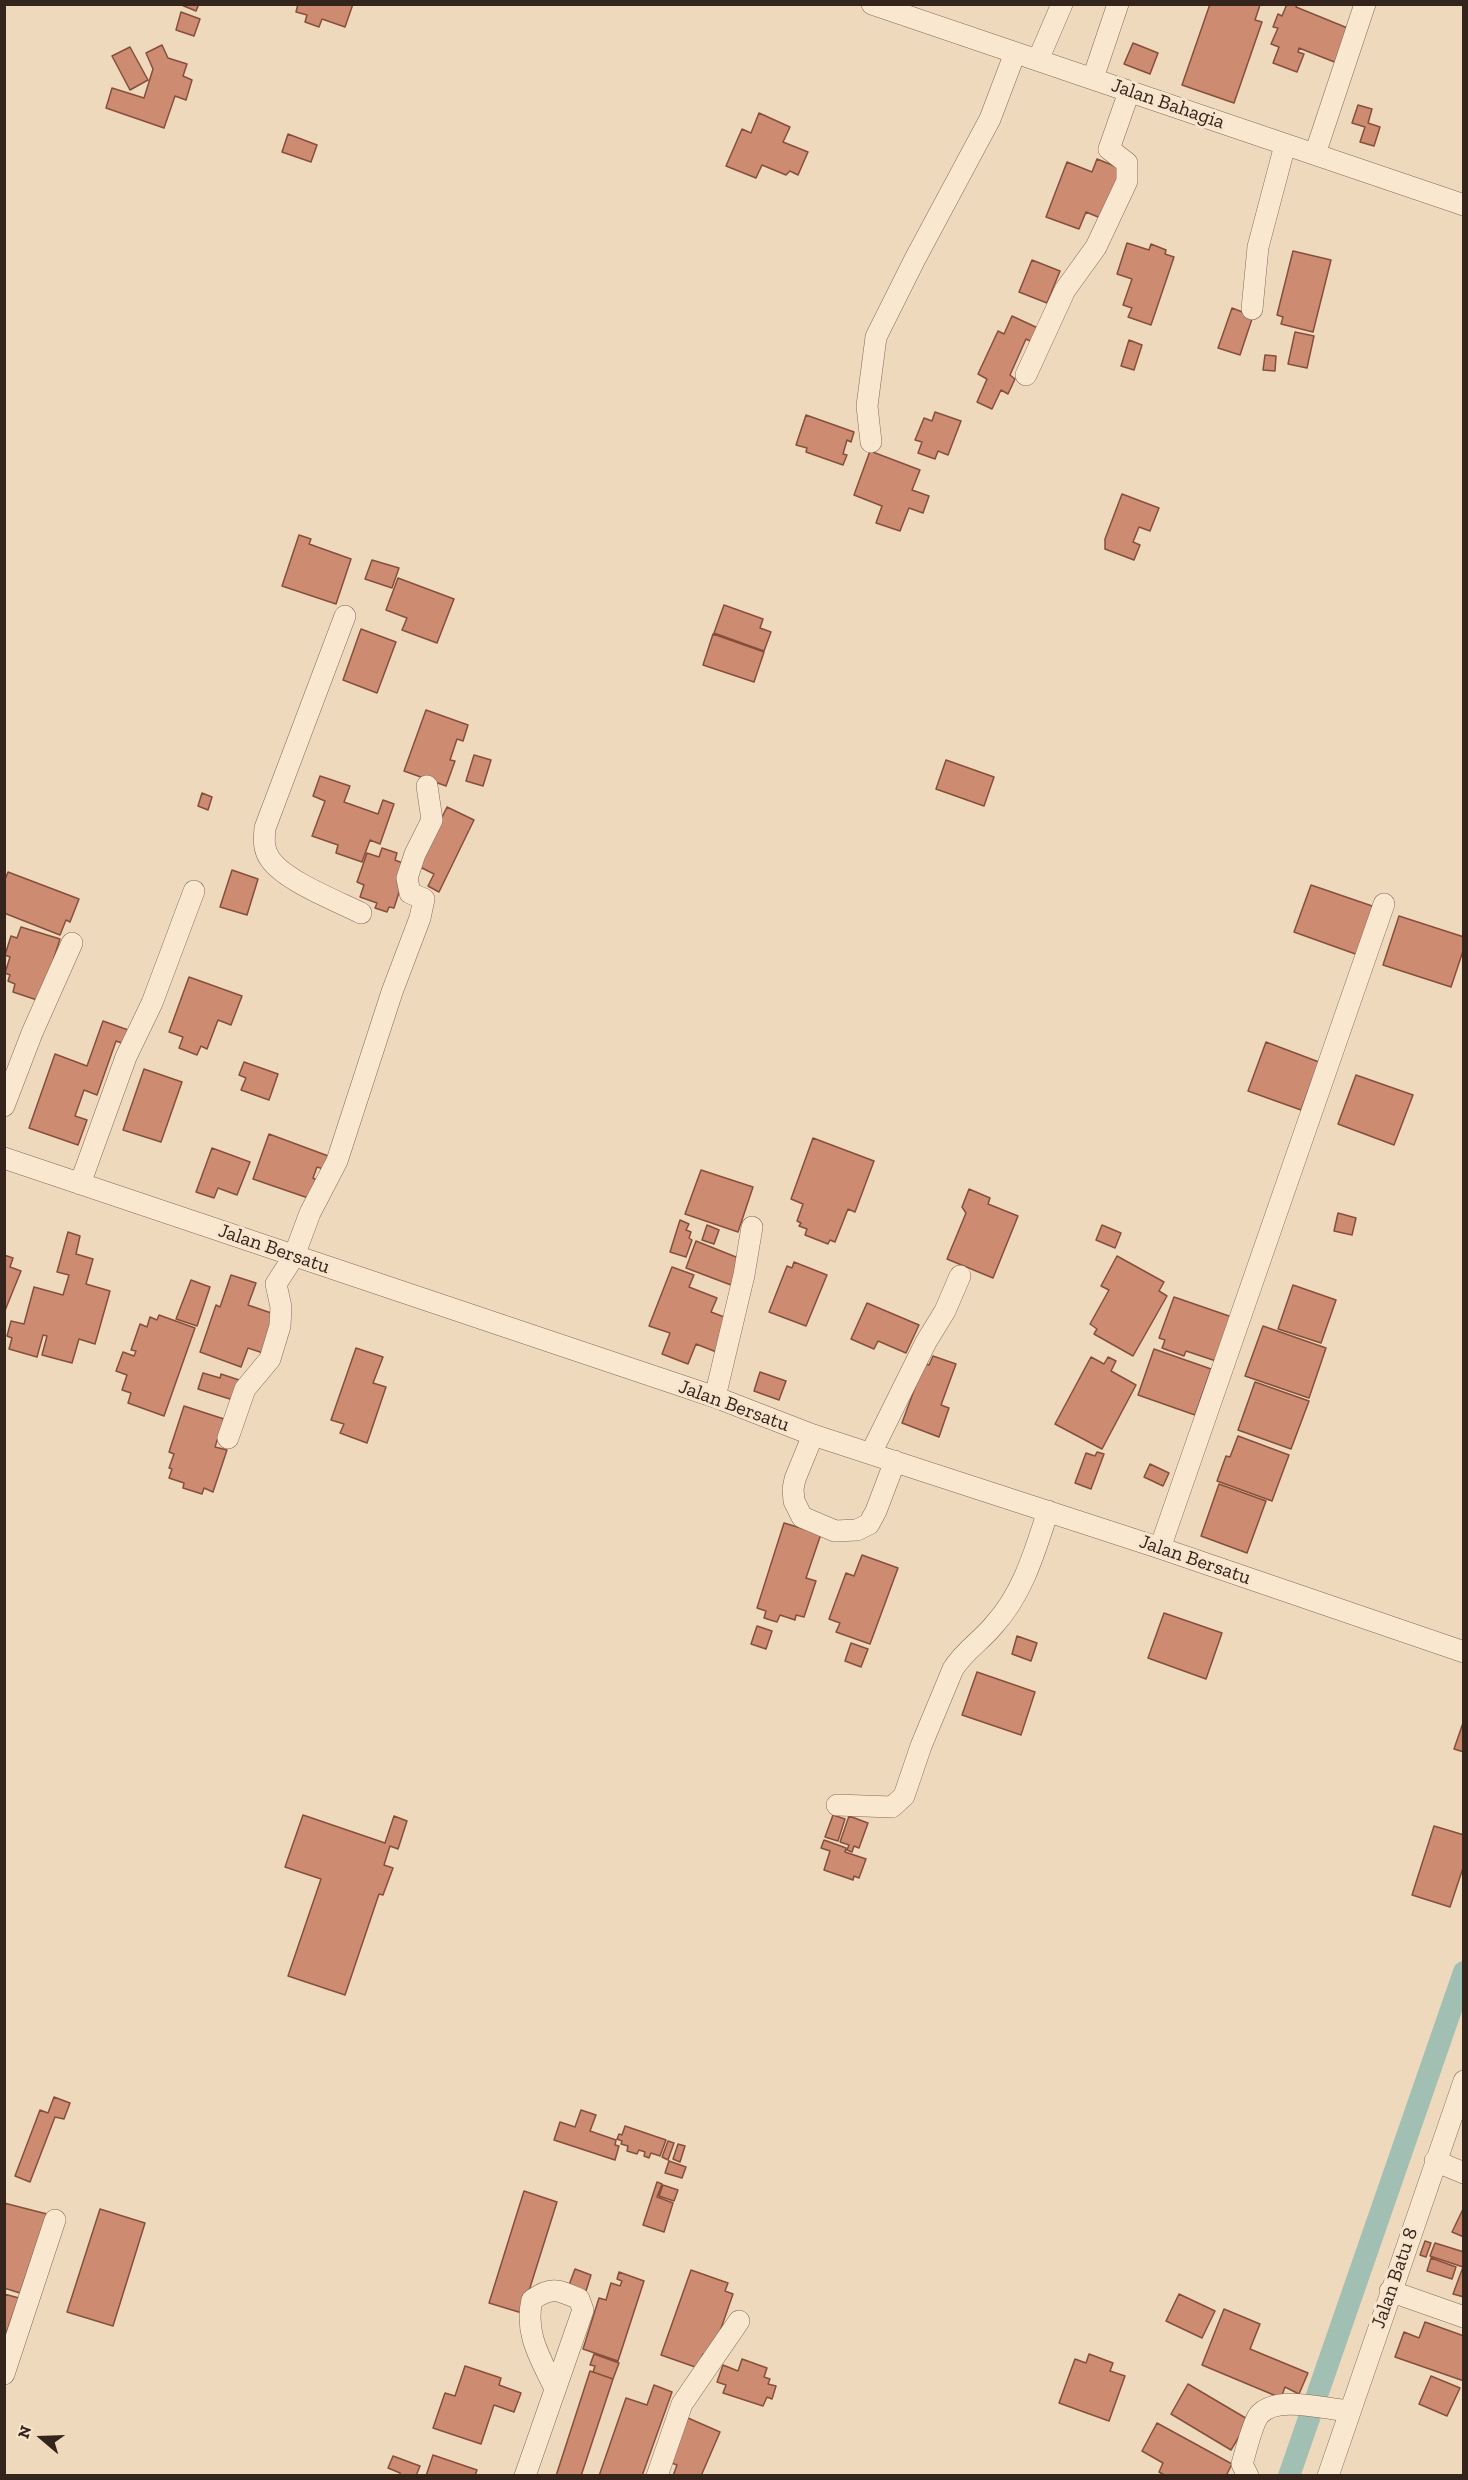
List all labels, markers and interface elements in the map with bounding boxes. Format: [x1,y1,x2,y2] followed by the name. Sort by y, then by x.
[1108,73,1228,135] street label: Jalan Bahagia
[215,1219,333,1279] street label: Jalan Bersatu
[675,1375,793,1437] street label: Jalan Bersatu
[1136,1530,1254,1590] street label: Jalan Bersatu
[1367,2225,1423,2331] street label: Jalan Batu 8
[12,2408,72,2468] north arrow
[14,2423,35,2441] text: N

